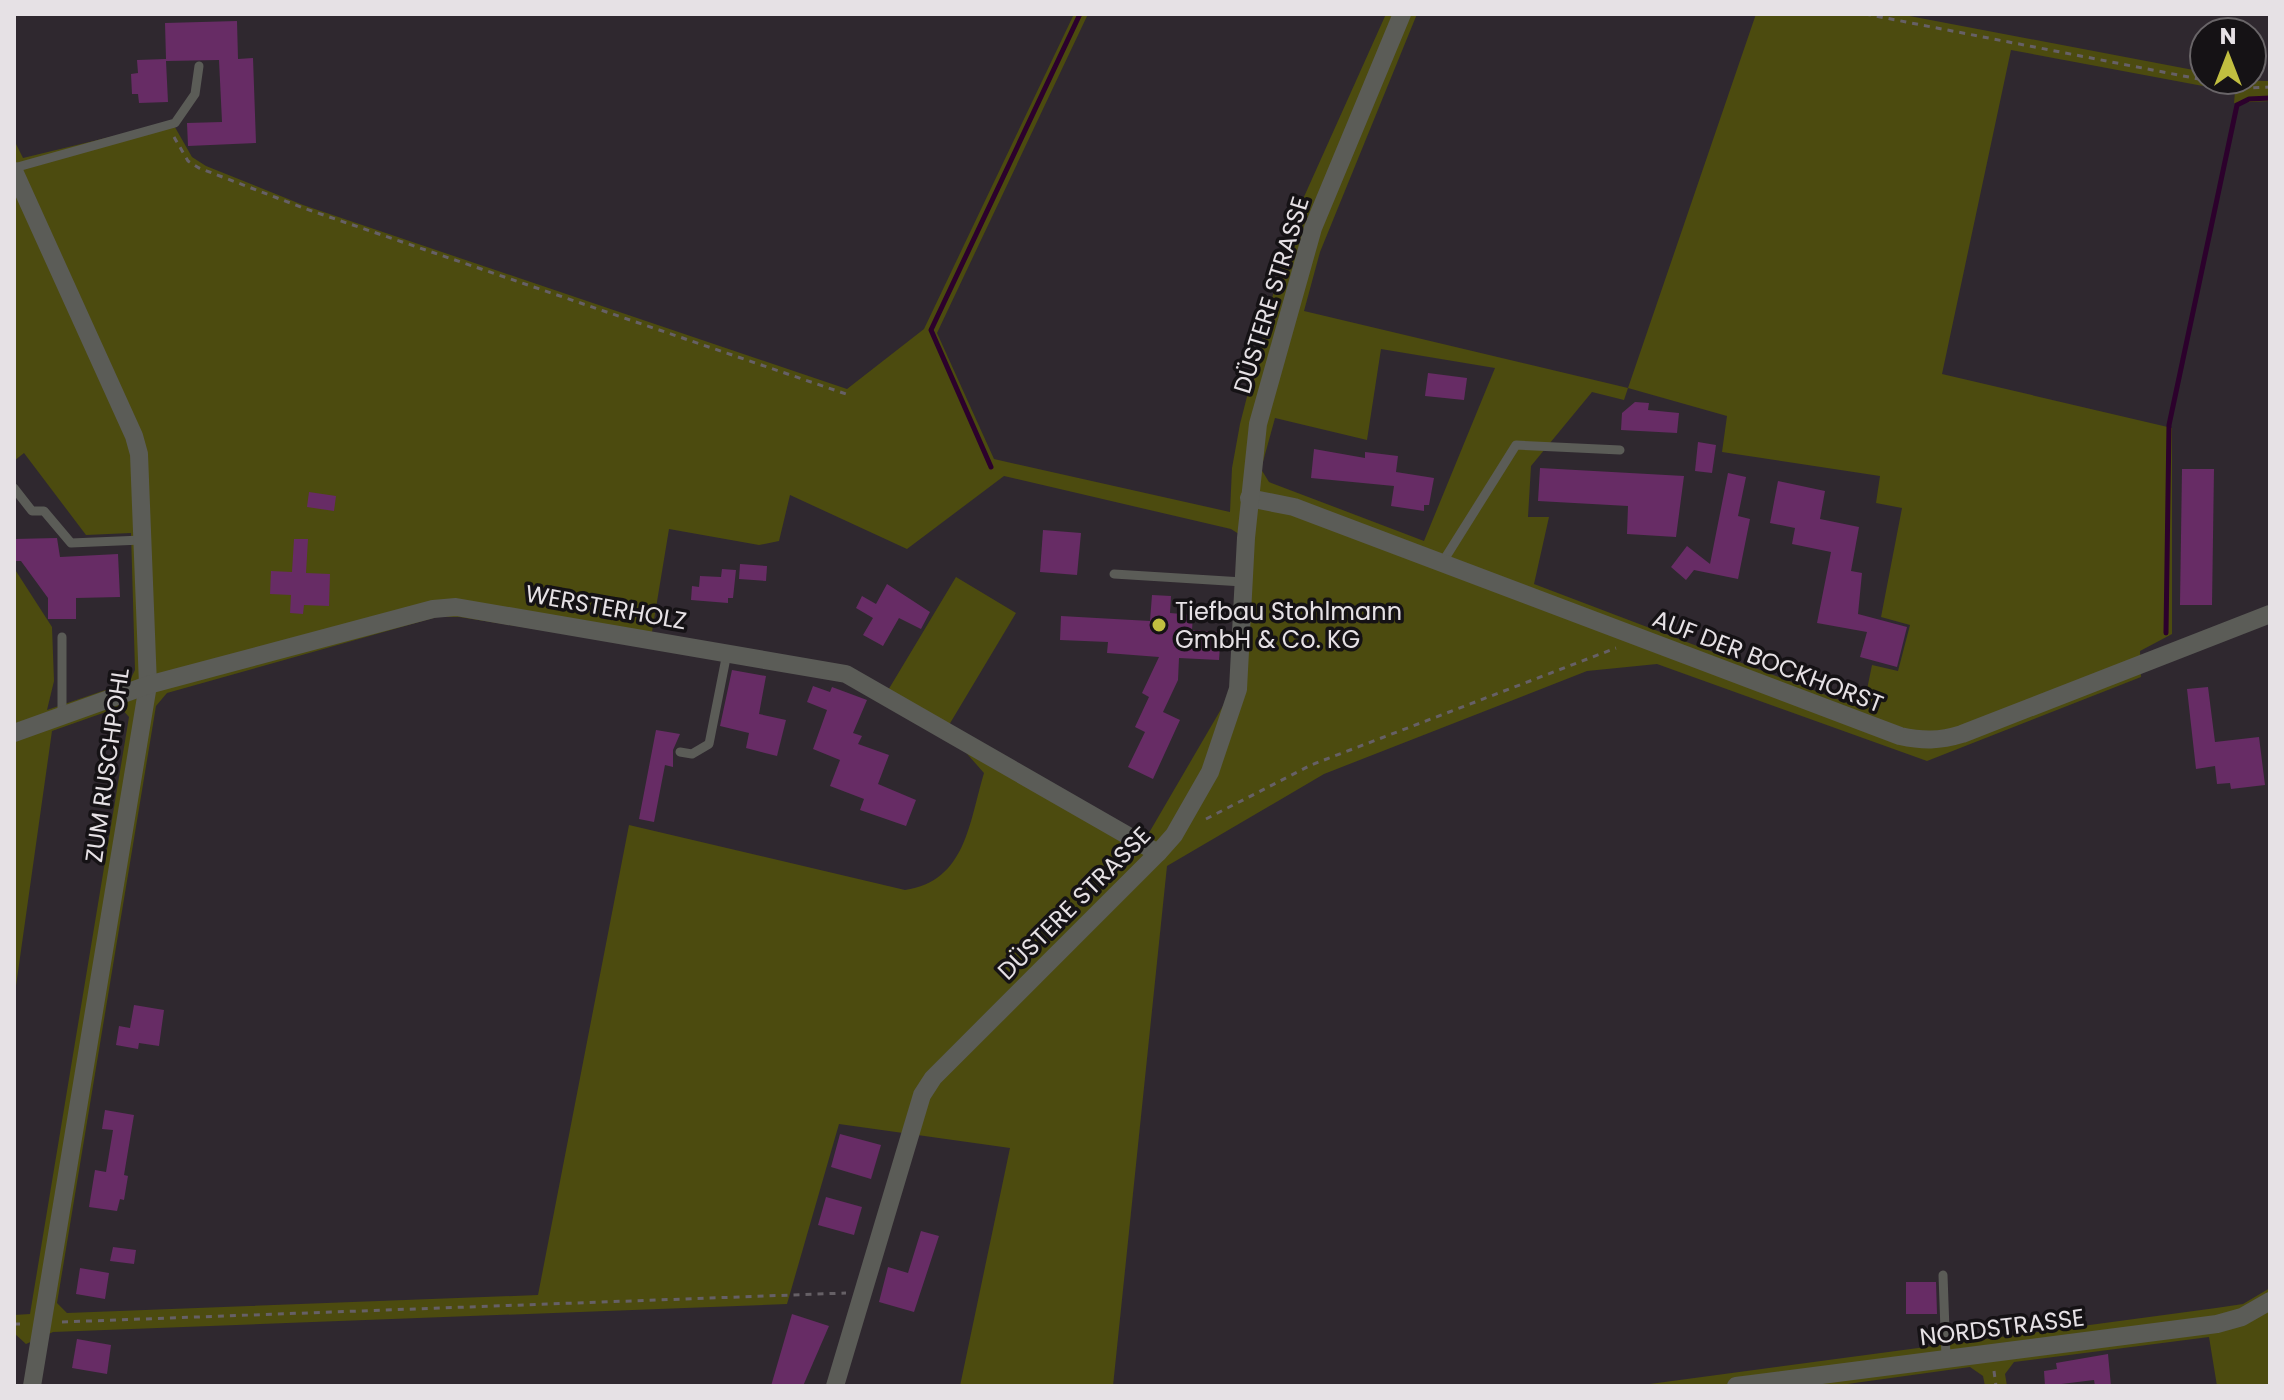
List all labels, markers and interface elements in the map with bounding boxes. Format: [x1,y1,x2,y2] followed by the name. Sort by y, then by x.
[2188,16,2268,96] north arrow
[2220,21,2236,52] text: N
[1225,193,1317,397] street label: DÜSTERE STRASSE
[523,577,689,637] street label: WERSTERHOLZ
[1175,595,1402,656] place label: Tiefbau Stohlmann GmbH & Co. KG
[1648,602,1888,720] street label: AUF DER BOCKHORST
[1150,616,1168,634] marker: Tiefbau Stohlmann GmbH & Co. KG
[77,666,137,864] street label: ZUM RUSCHPOHL
[990,819,1158,987] street label: DÜSTERE STRASSE
[1918,1301,2086,1353] street label: NORDSTRASSE

